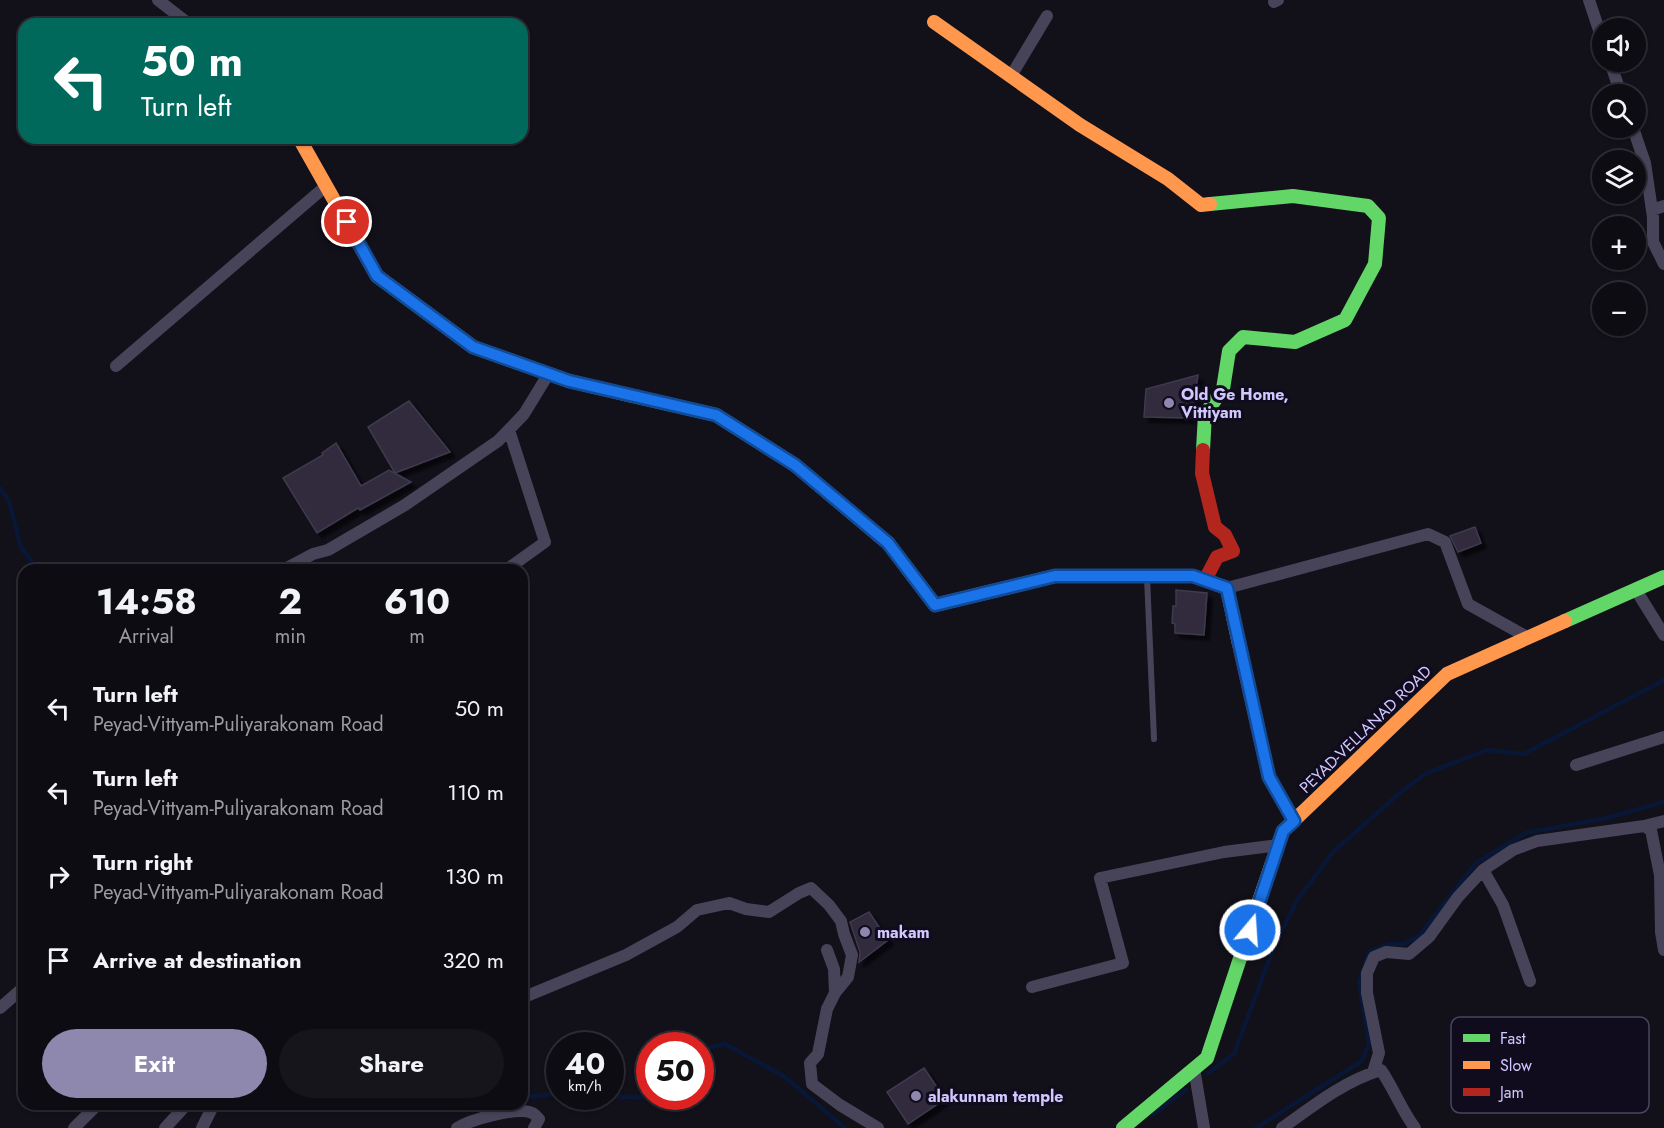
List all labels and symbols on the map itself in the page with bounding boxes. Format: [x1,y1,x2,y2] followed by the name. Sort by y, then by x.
[321,196,372,247] pin
[1180,383,1289,424] place label: Old Ge Home, Vittiyam
[1162,396,1176,410] marker: Old Ge Home, Vittiyam
[1294,660,1437,799] street label: PEYAD-VELLANAD ROAD
[1218,898,1282,962] position arrow
[877,921,930,944] place label: makam
[858,925,872,939] marker: makam
[1451,1017,1649,1113] legend
[1500,1027,1526,1050] text: Fast
[636,1032,714,1110] speed limit sign: 50
[1500,1054,1532,1077] text: Slow
[1498,1081,1524,1104] text: Jam
[928,1085,1064,1108] place label: alakunnam temple
[909,1089,923,1103] marker: alakunnam temple

